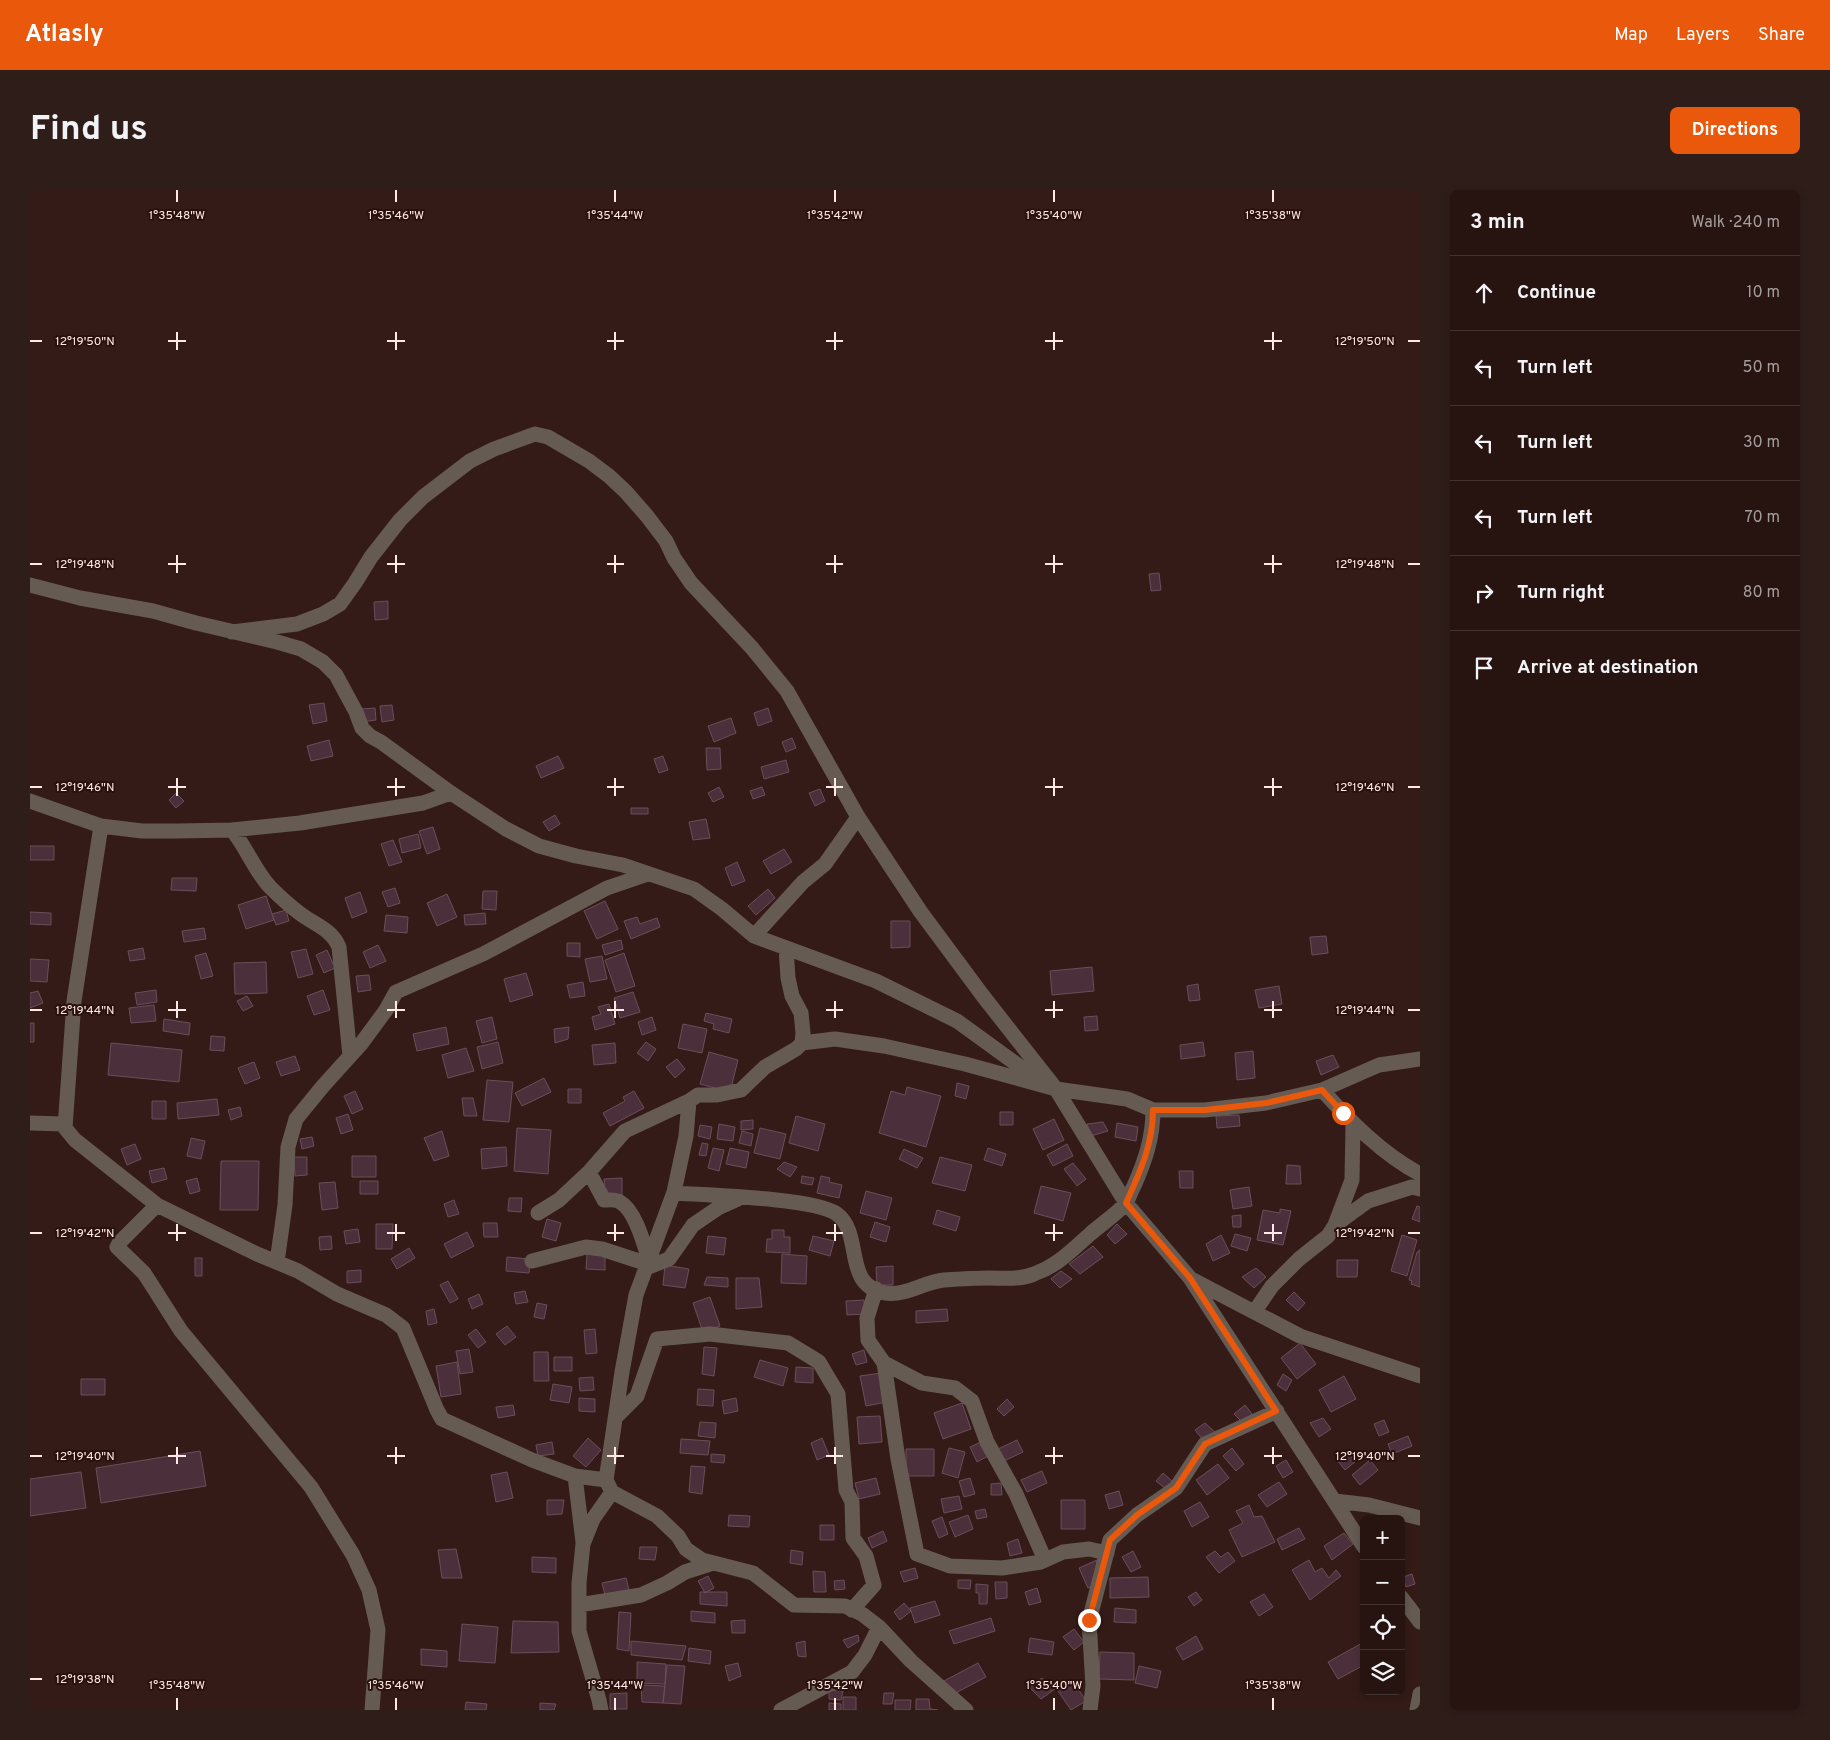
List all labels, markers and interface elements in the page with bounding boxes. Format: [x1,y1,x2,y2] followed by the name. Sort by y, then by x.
[25,20,104,50] text: Atlasly
[1614,24,1648,47] text: Map
[1676,24,1730,47] text: Layers
[1758,24,1805,47] text: Share
[1670,107,1800,154] button: Directions
[30,108,148,152] text: Find us
[149,208,205,224] text: 1°35'48"W
[368,208,424,224] text: 1°35'46"W
[587,208,643,224] text: 1°35'44"W
[807,208,863,224] text: 1°35'42"W
[1026,208,1082,224] text: 1°35'40"W
[1245,208,1301,224] text: 1°35'38"W
[1470,209,1525,236] text: 3 min
[1691,213,1780,233] text: Walk · 240 m
[1470,279,1498,307] icon: ahead
[1517,281,1596,305] text: Continue
[1746,283,1780,303] text: 10 m
[55,334,115,350] text: 12°19'50"N
[1335,334,1395,350] text: 12°19'50"N
[1470,354,1498,382] icon: left
[1517,356,1593,380] text: Turn left
[1743,358,1780,378] text: 50 m
[1470,429,1498,457] icon: left
[1517,431,1593,455] text: Turn left
[1743,433,1780,453] text: 30 m
[1470,504,1498,532] icon: left
[1517,506,1593,530] text: Turn left
[1745,508,1780,528] text: 70 m
[55,557,115,573] text: 12°19'48"N
[1335,557,1395,573] text: 12°19'48"N
[1470,579,1498,607] icon: right
[1517,581,1605,605] text: Turn right
[1743,583,1780,603] text: 80 m
[1470,654,1498,682] icon: arrive
[1517,656,1698,680] text: Arrive at destination
[56,780,114,796] text: 12°19'46"N
[1336,780,1394,796] text: 12°19'46"N
[55,1003,115,1019] text: 12°19'44"N
[1335,1003,1395,1019] text: 12°19'44"N
[1332,1102,1355,1125] route start
[55,1226,115,1242] text: 12°19'42"N
[1335,1226,1395,1242] text: 12°19'42"N
[55,1449,115,1465] text: 12°19'40"N
[1335,1449,1395,1465] text: 12°19'40"N
[1360,1515,1405,1695] map controls
[1360,1515,1405,1560] button: +
[1360,1560,1405,1605] button: −
[1360,1605,1405,1650] button: locate
[1078,1609,1101,1632] route end
[1360,1650,1405,1695] button: layers
[56,1672,114,1688] text: 12°19'38"N
[149,1678,205,1694] text: 1°35'48"W
[368,1678,424,1694] text: 1°35'46"W
[587,1678,643,1694] text: 1°35'44"W
[807,1678,863,1694] text: 1°35'42"W
[1026,1678,1082,1694] text: 1°35'40"W
[1245,1678,1301,1694] text: 1°35'38"W

